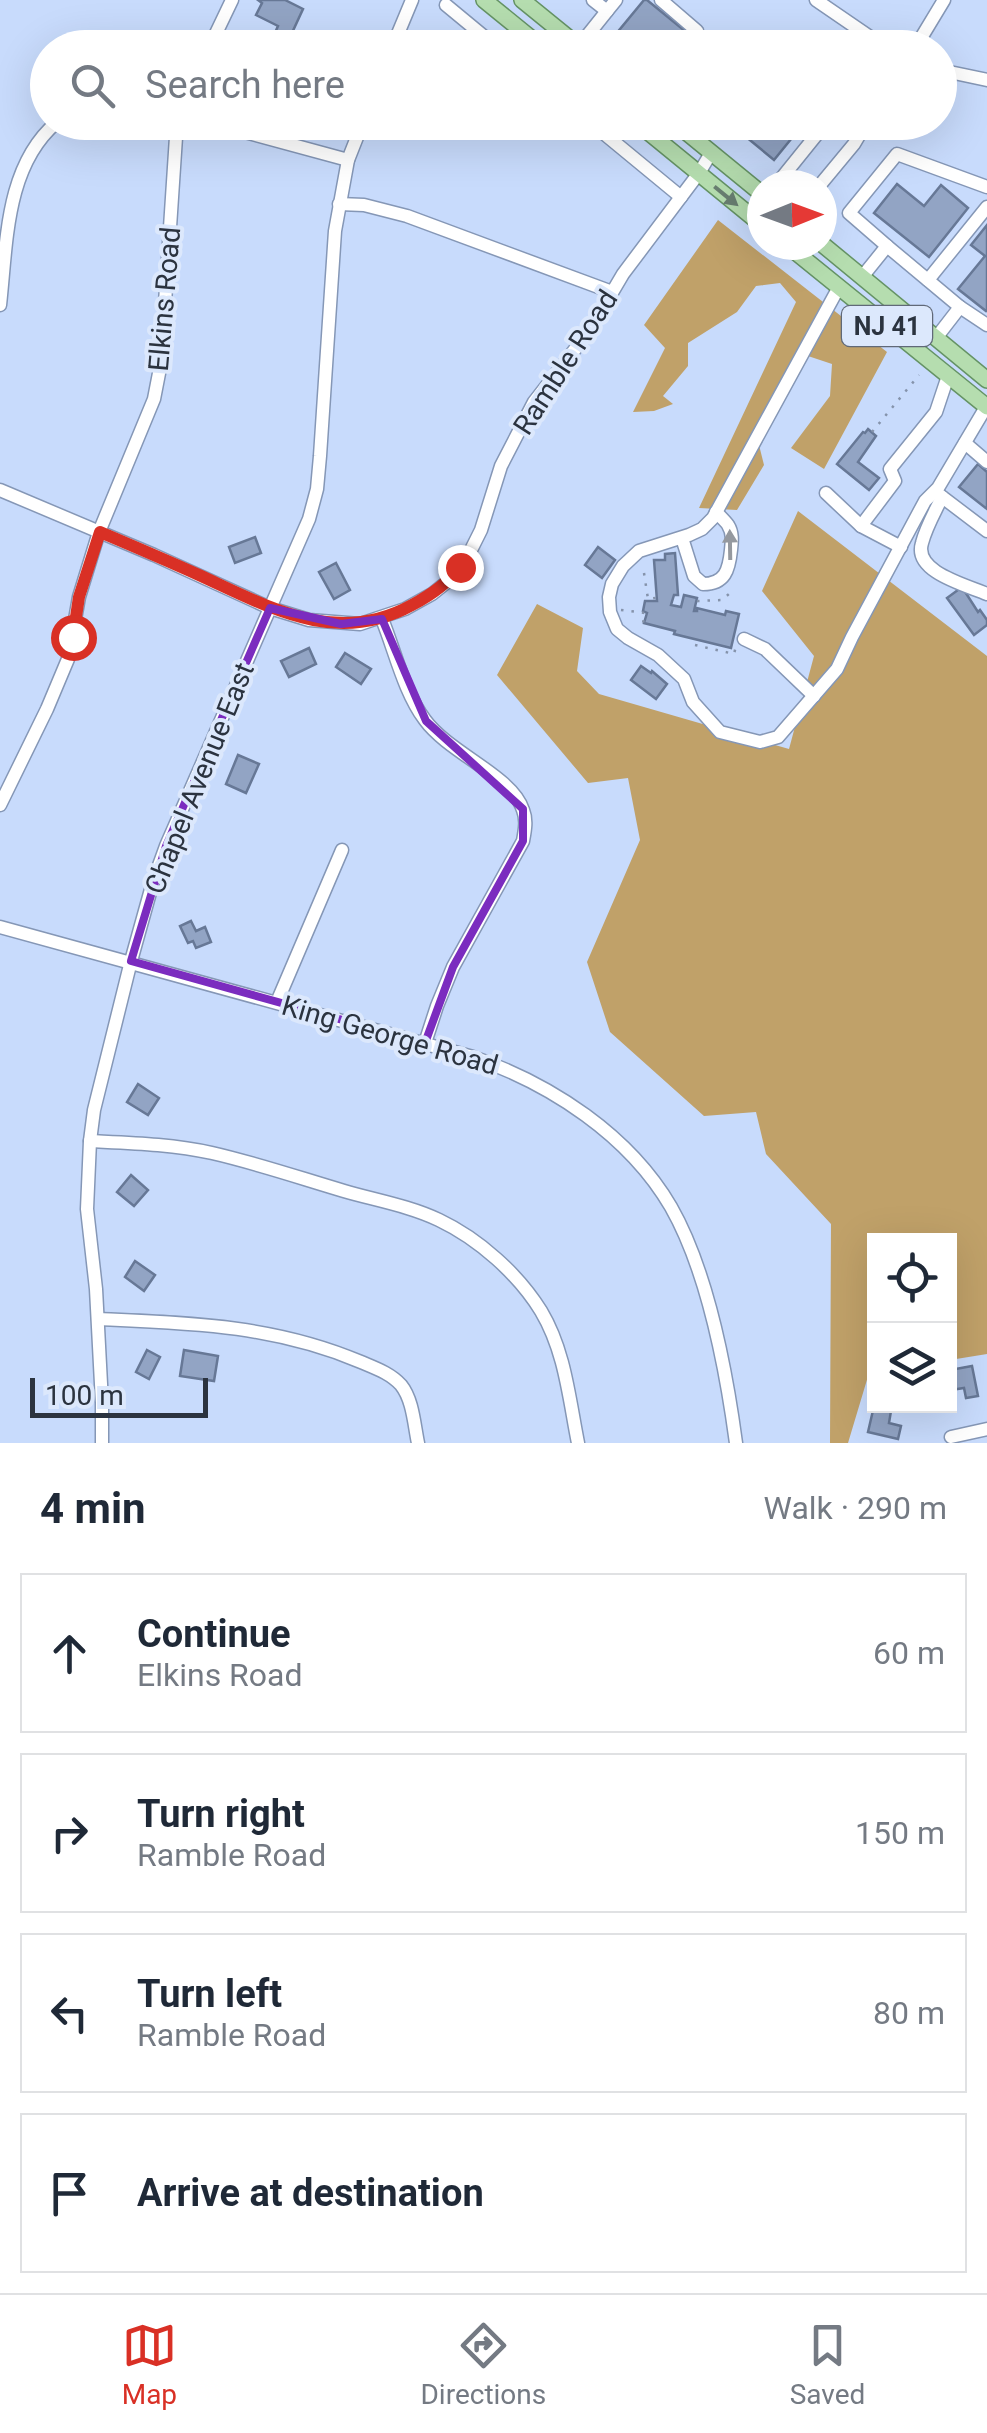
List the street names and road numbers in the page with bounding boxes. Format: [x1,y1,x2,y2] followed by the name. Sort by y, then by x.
[142,225,187,373] street label: Elkins Road
[506,284,624,441] street label: Ramble Road
[842,306,932,346] road number: NJ 41
[138,658,261,899] street label: Chapel Avenue East
[278,989,502,1082] street label: King George Road

